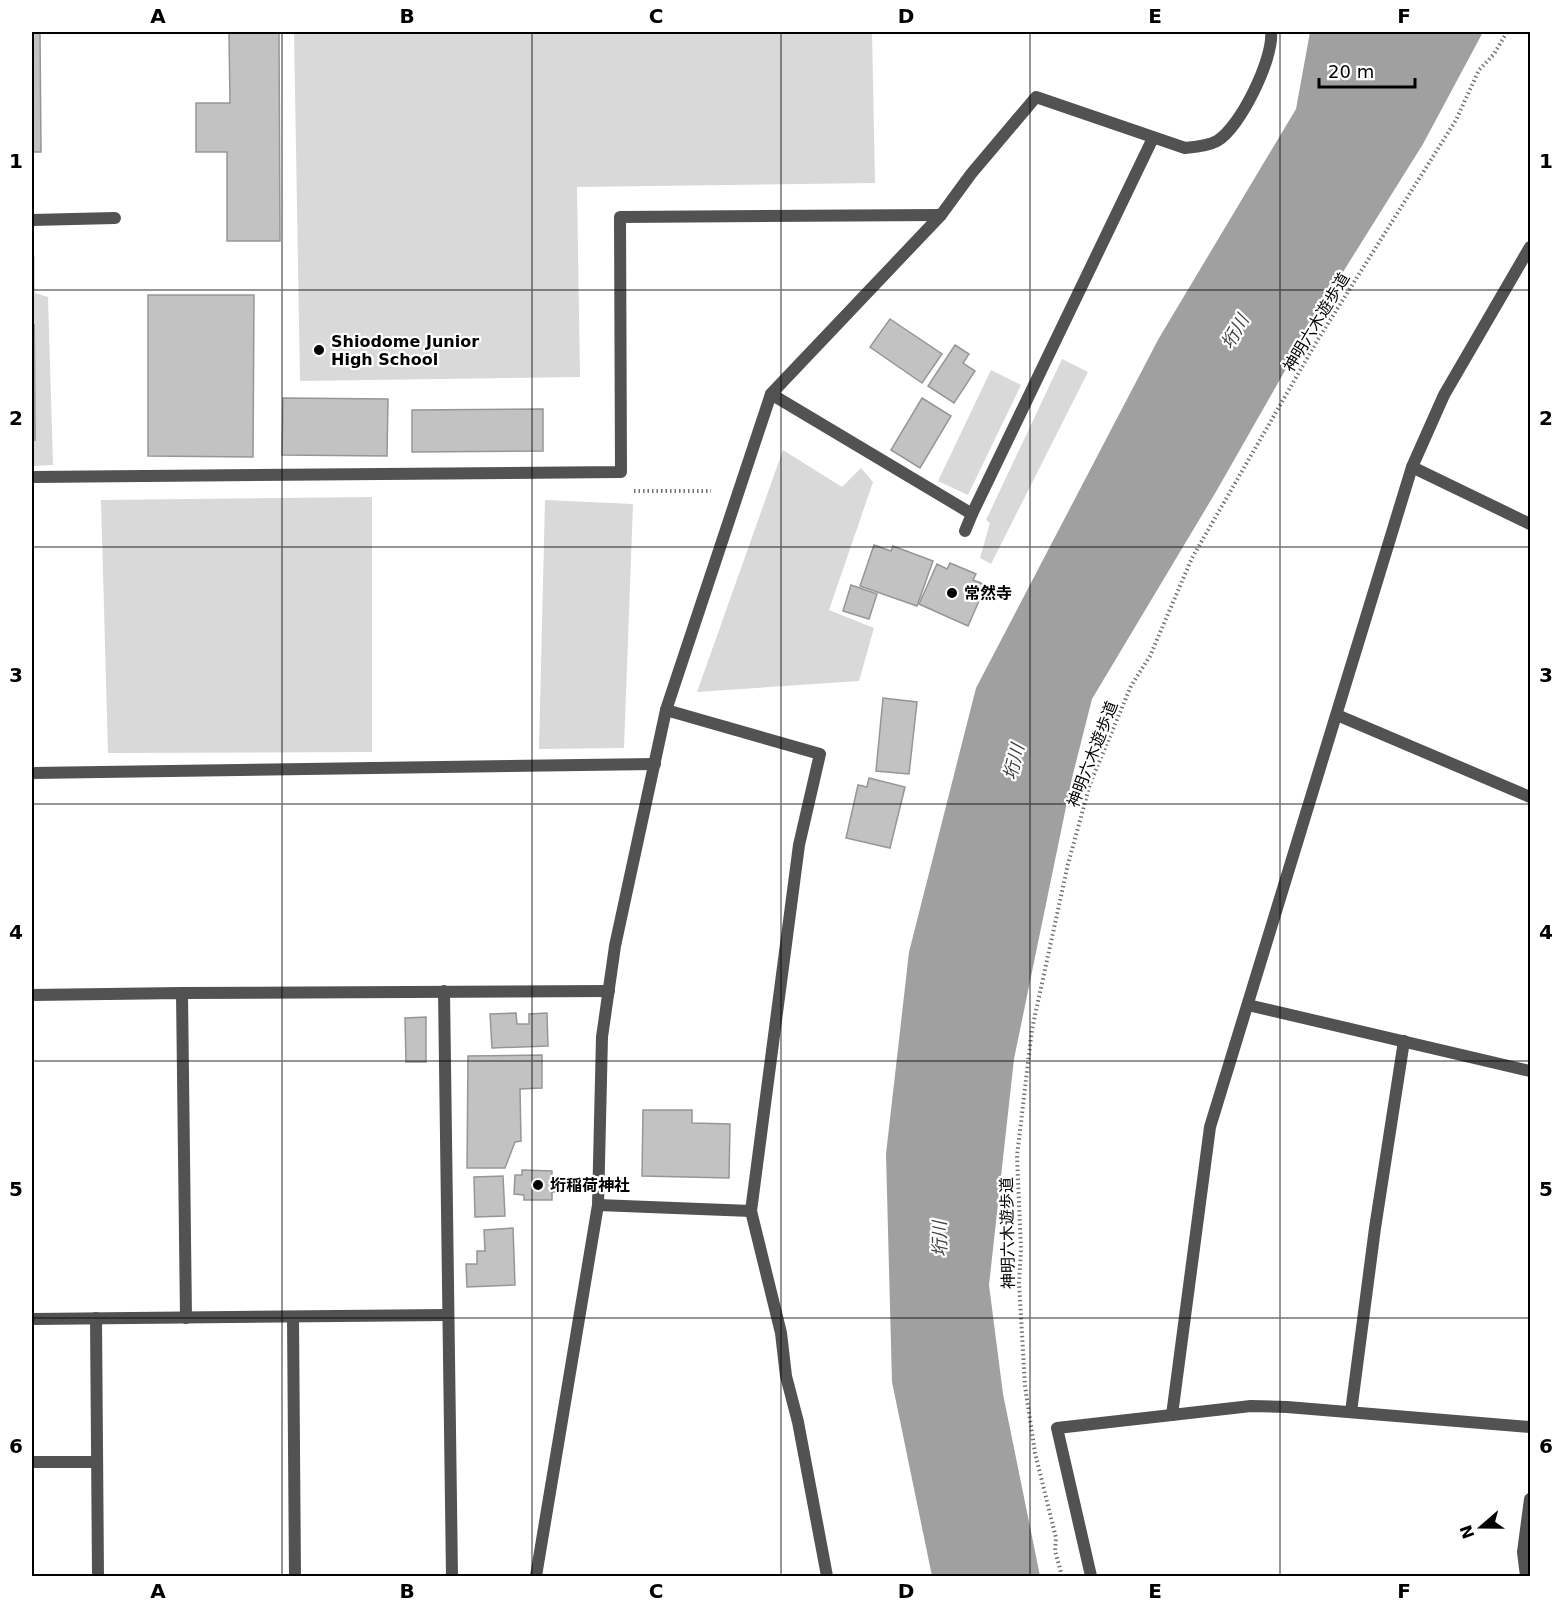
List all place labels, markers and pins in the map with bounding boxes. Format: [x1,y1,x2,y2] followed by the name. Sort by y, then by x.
[331,332,479,369] place label: Shiodome Junior High School
[312,343,326,357] marker: Shiodome Junior High School
[964,584,1012,603] place label: 常然寺
[945,586,959,600] marker: 常然寺
[550,1176,630,1195] place label: 垳稲荷神社
[531,1178,545,1192] marker: 垳稲荷神社

